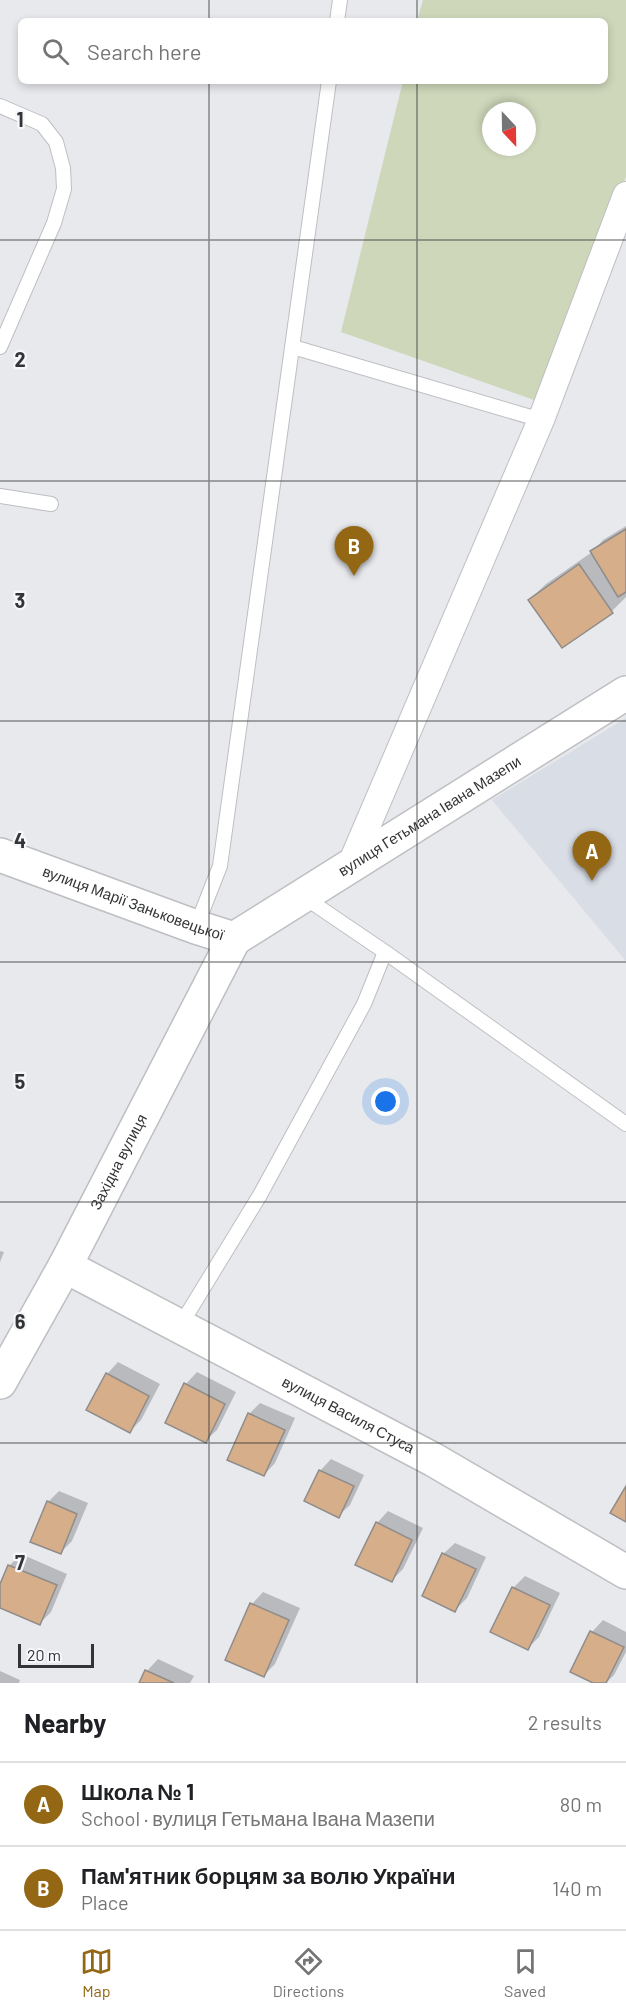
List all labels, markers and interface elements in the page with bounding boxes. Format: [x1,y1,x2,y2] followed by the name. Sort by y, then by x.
[18,18,608,84] search box
[39,35,72,68] icon: search
[87,38,201,64] text: Search here
[482,102,536,156] north arrow
[16,107,24,131] text: 1
[14,347,26,371] text: 2
[334,526,374,576] pin: B
[15,588,25,612] text: 3
[335,751,524,879] street label: вулиця Гетьмана Івана Мазепи
[14,828,26,852] text: 4
[572,832,612,881] pin: A
[40,861,228,944] street label: вулиця Марії Заньковецької
[15,1069,26,1093] text: 5
[371,1087,400,1116] your location
[86,1111,150,1213] street label: Західна вулиця
[15,1309,26,1333] text: 6
[279,1372,419,1456] street label: вулиця Василя Стуса
[15,1550,25,1574] text: 7
[18,1641,94,1668] scale bar
[27,1645,61,1664] text: 20 m
[24,1707,106,1738] text: Nearby
[528,1710,602,1734] text: 2 results
[81,1778,194,1804] text: Школа № 1
[37,1792,50,1816] text: A
[560,1792,602,1816] text: 80 m
[81,1806,435,1830] text: School · вулиця Гетьмана Івана Мазепи
[81,1862,455,1888] text: Пам'ятник борцям за волю України
[37,1876,50,1900] text: B
[552,1876,602,1900] text: 140 m
[81,1890,129,1914] text: Place
[80,1945,113,2000] tab: Map
[273,1945,344,2000] tab: Directions
[504,1945,546,2000] tab: Saved

